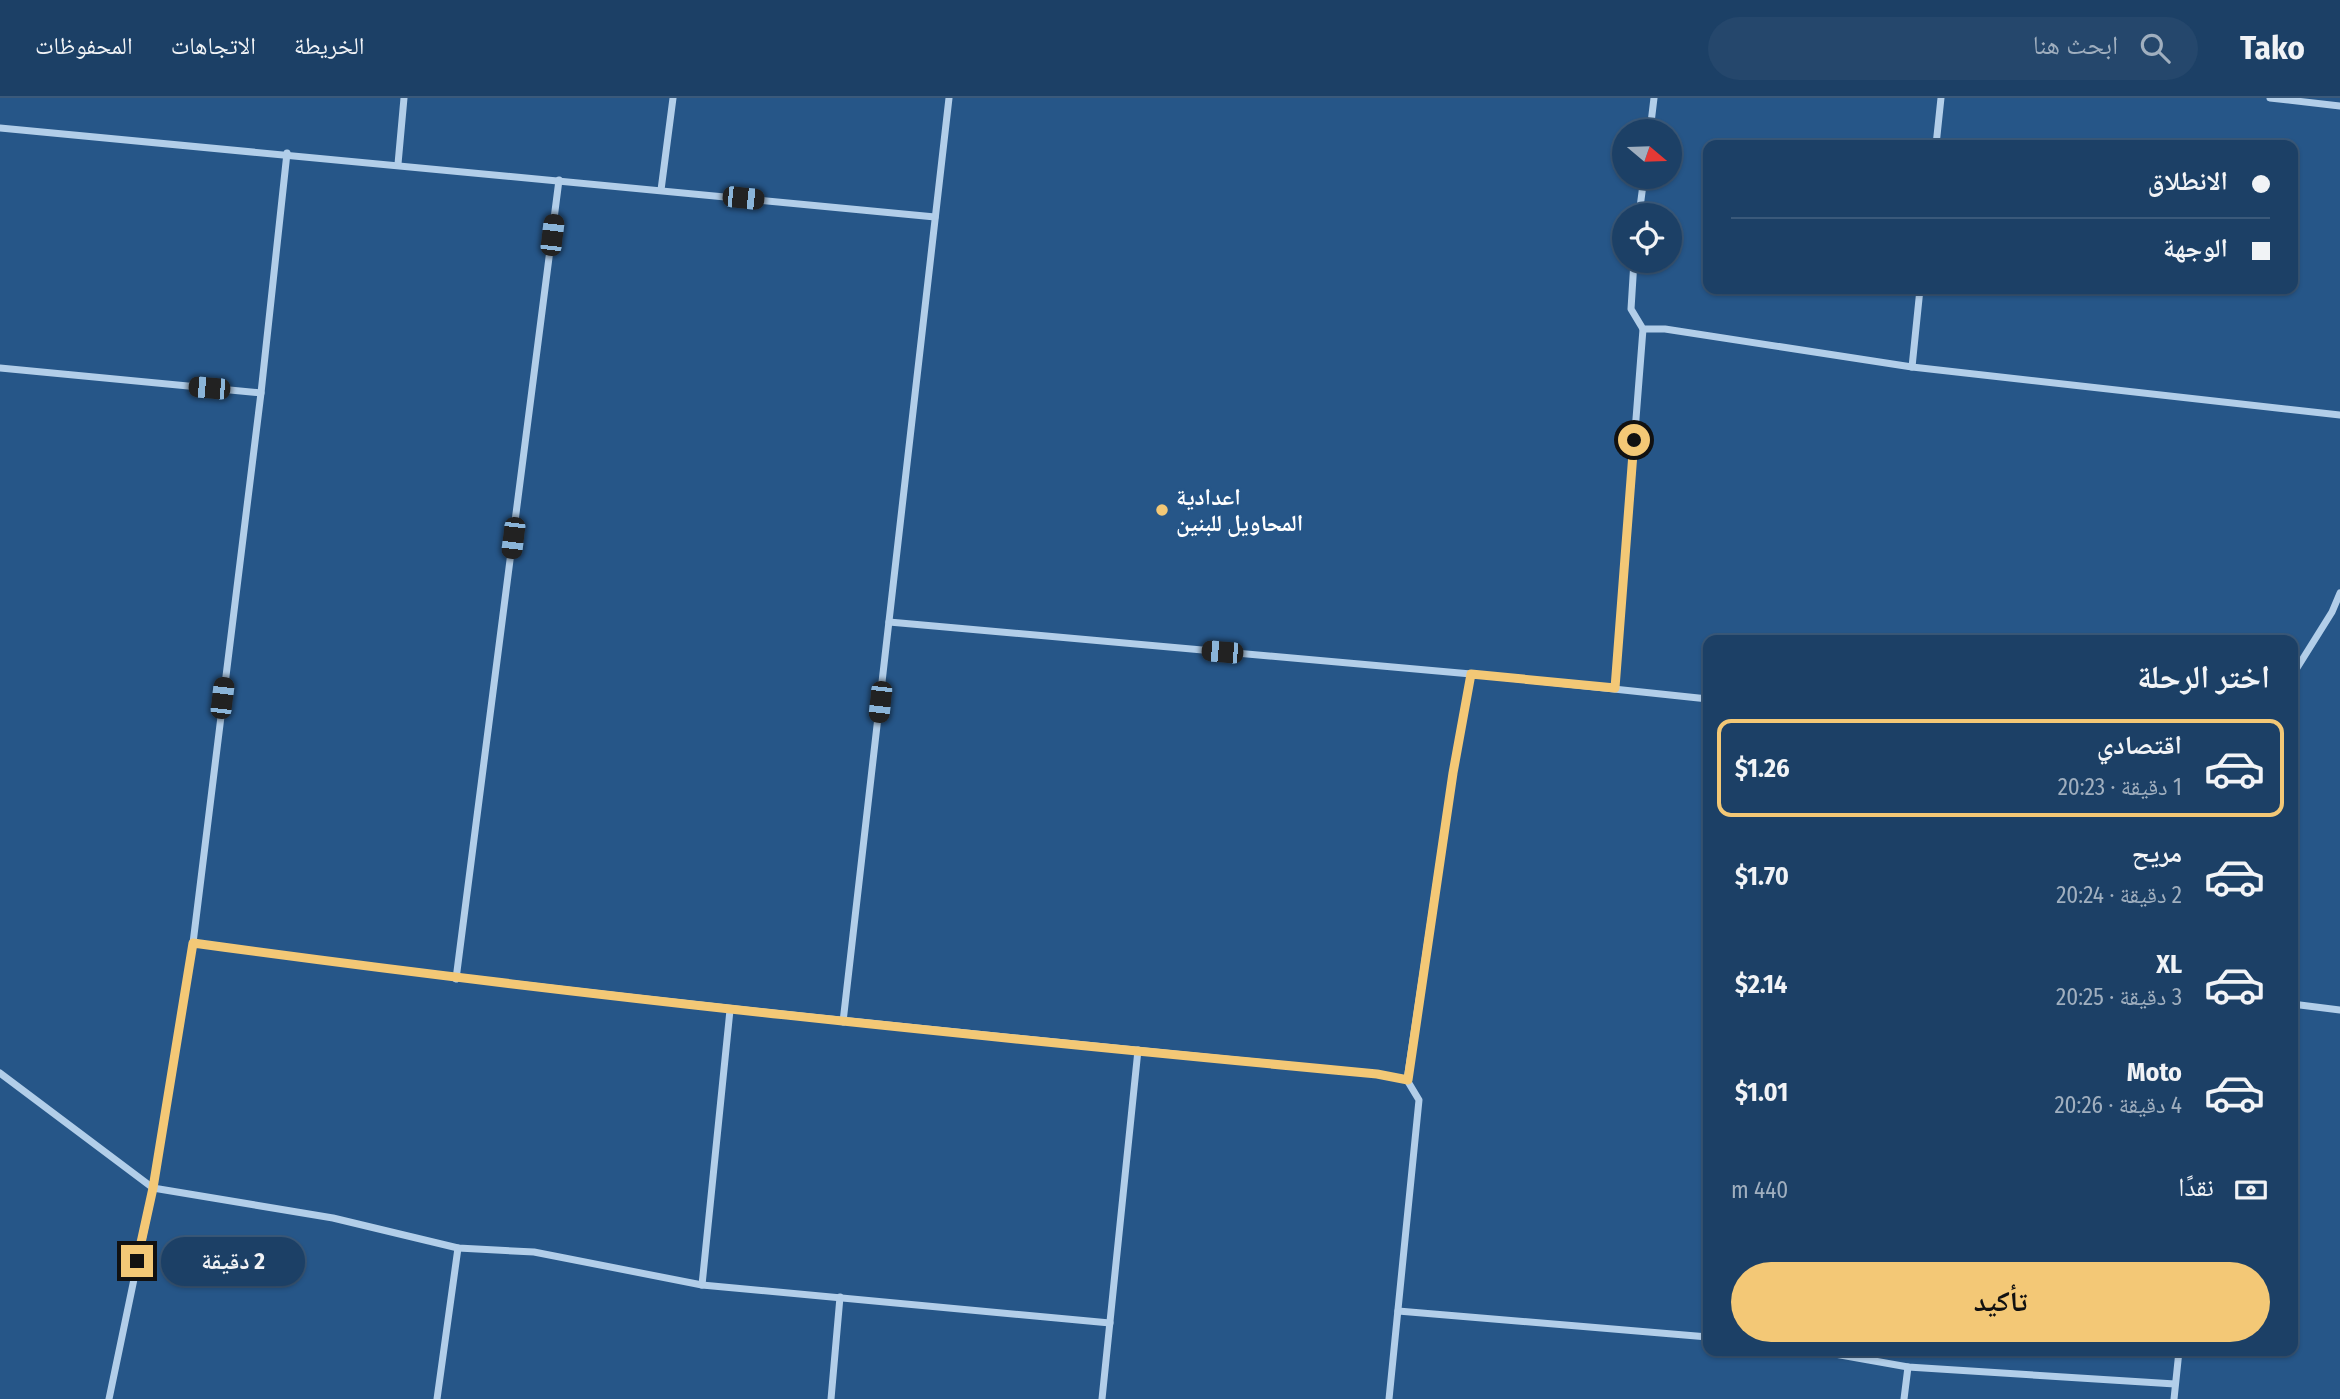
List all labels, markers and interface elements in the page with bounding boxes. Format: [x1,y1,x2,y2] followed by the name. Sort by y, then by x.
[1708,17,2198,80] search box
[2240,28,2305,68] text: Tako
[2136,29,2174,67] icon: search
[2033,30,2118,61] text: ابحث هنا
[35,32,133,60] text: المحفوظات
[171,32,256,60] text: الاتجاهات
[294,32,365,60] text: الخريطة
[1612,119,1682,189] north arrow
[1612,119,1682,273] map controls
[2148,166,2228,197] text: الانطلاق
[722,185,765,211] car
[1612,203,1682,273] button: locate
[540,213,565,257] car
[2163,233,2228,264] text: الوجهة
[188,376,231,400] car
[1618,424,1650,456] route start
[1176,483,1303,537] place label: اعدادية المحاويل للبنين
[1154,502,1170,518] marker: اعدادية المحاويل للبنين
[501,516,526,560] car
[1201,640,1244,664] car
[2137,658,2270,696] text: اختر الرحلة
[210,676,235,720] car
[868,680,893,724] car
[2097,730,2182,761] text: اقتصادي
[2203,737,2266,800] icon: car
[1735,753,1790,784] text: $1.26
[2058,773,2182,801] text: 1 دقيقة · 20:23
[2132,838,2182,869] text: مريح
[2203,845,2266,908] icon: car
[1735,861,1789,892] text: $1.70
[2056,881,2182,909] text: 2 دقيقة · 20:24
[2156,949,2182,980] text: XL
[2203,953,2266,1016] icon: car
[1735,969,1787,1000] text: $2.14
[2056,983,2182,1011] text: 3 دقيقة · 20:25
[2127,1057,2182,1088] text: Moto
[2203,1061,2266,1124] icon: car
[1735,1077,1788,1108] text: $1.01
[2054,1091,2182,1119] text: 4 دقيقة · 20:26
[2232,1171,2270,1209] icon: cash
[2178,1172,2214,1203] text: نقدًا
[1731,1176,1788,1204] text: 440 m
[162,1236,305,1286] callout: 2 دقيقة
[121,1245,153,1277] route end
[201,1247,265,1275] text: 2 دقيقة
[1731,1262,2270,1342] button: تأكيد

